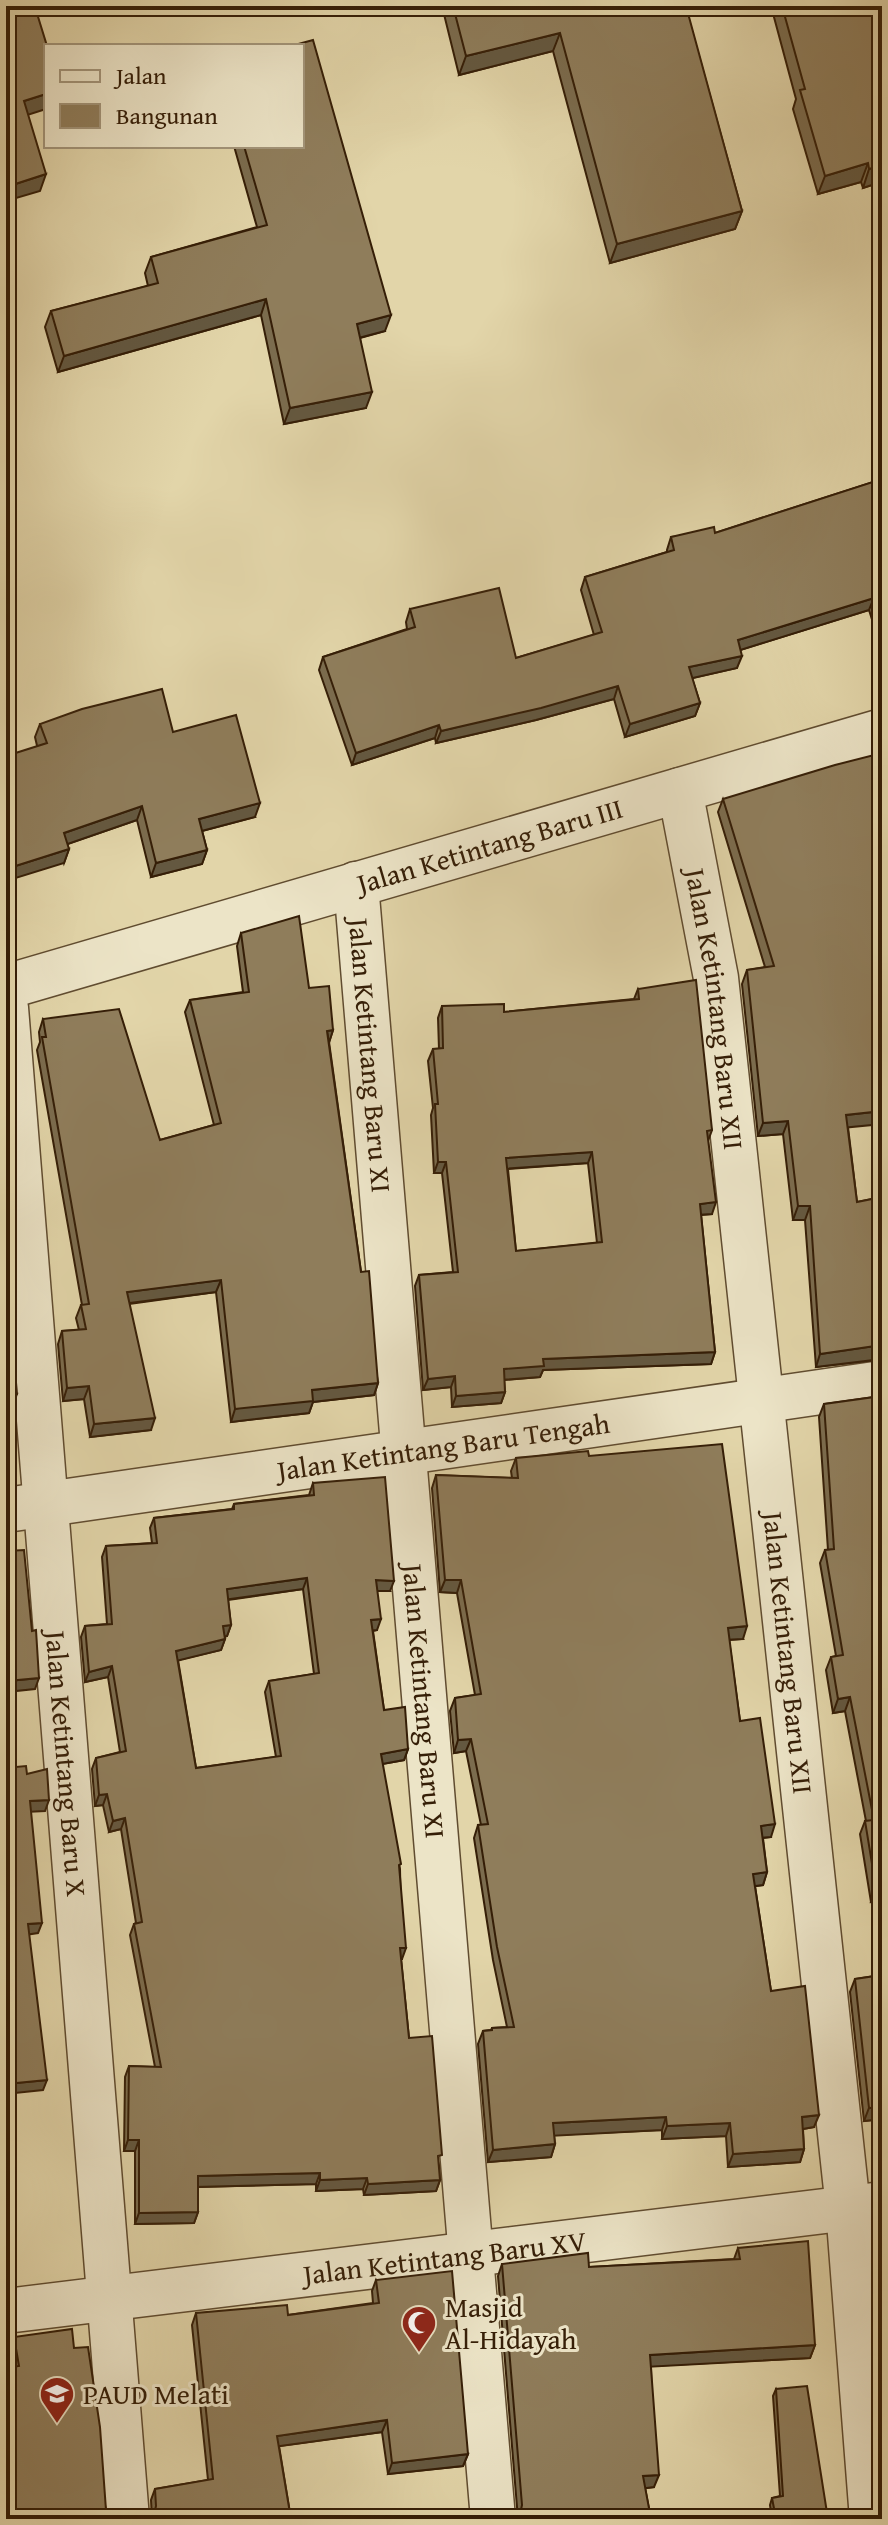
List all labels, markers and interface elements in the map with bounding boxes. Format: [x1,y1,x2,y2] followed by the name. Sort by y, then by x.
[44,44,304,148] legend
[113,58,167,93] text: Jalan
[116,98,218,133] text: Bangunan
[349,787,627,904] street label: Jalan Ketintang Baru III
[675,862,755,1152] street label: Jalan Ketintang Baru XII
[339,914,403,1194] street label: Jalan Ketintang Baru XI
[271,1402,613,1491] street label: Jalan Ketintang Baru Tengah
[753,1506,824,1796] street label: Jalan Ketintang Baru XII
[393,1559,457,1840] street label: Jalan Ketintang Baru XI
[36,1626,98,1898] street label: Jalan Ketintang Baru X
[298,2219,589,2295] street label: Jalan Ketintang Baru XV
[445,2286,577,2359] place label: Masjid Al-Hidayah
[400,2304,438,2354] mosque icon: Masjid Al-Hidayah
[83,2373,229,2414] place label: PAUD Melati
[38,2375,76,2425] school or university icon: PAUD Melati

